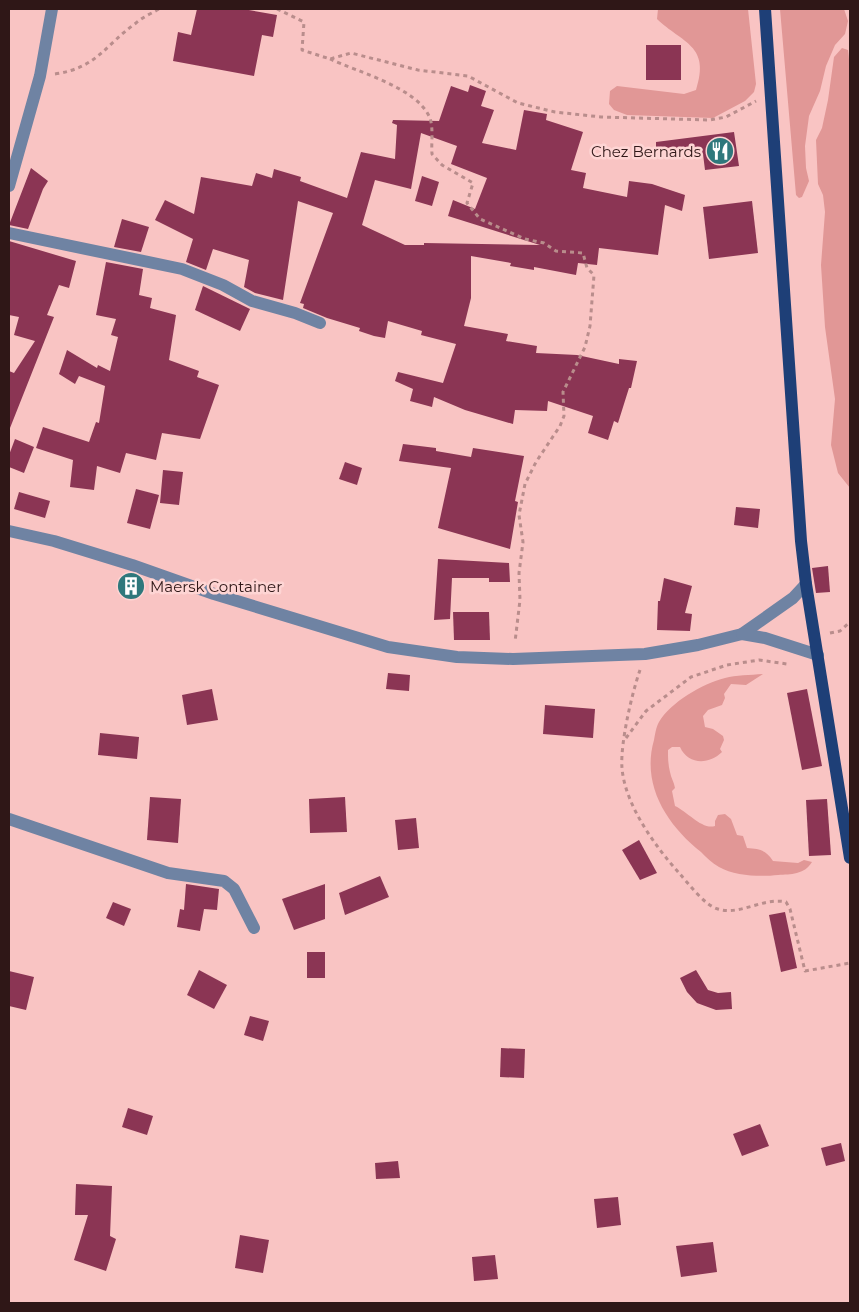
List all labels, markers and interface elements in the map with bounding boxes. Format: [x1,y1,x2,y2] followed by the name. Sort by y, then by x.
[705,136,735,166] restaurant icon: Chez Bernards
[591,142,701,161] place label: Chez Bernards
[116,571,146,601] building icon: Maersk Container
[150,577,282,596] place label: Maersk Container

